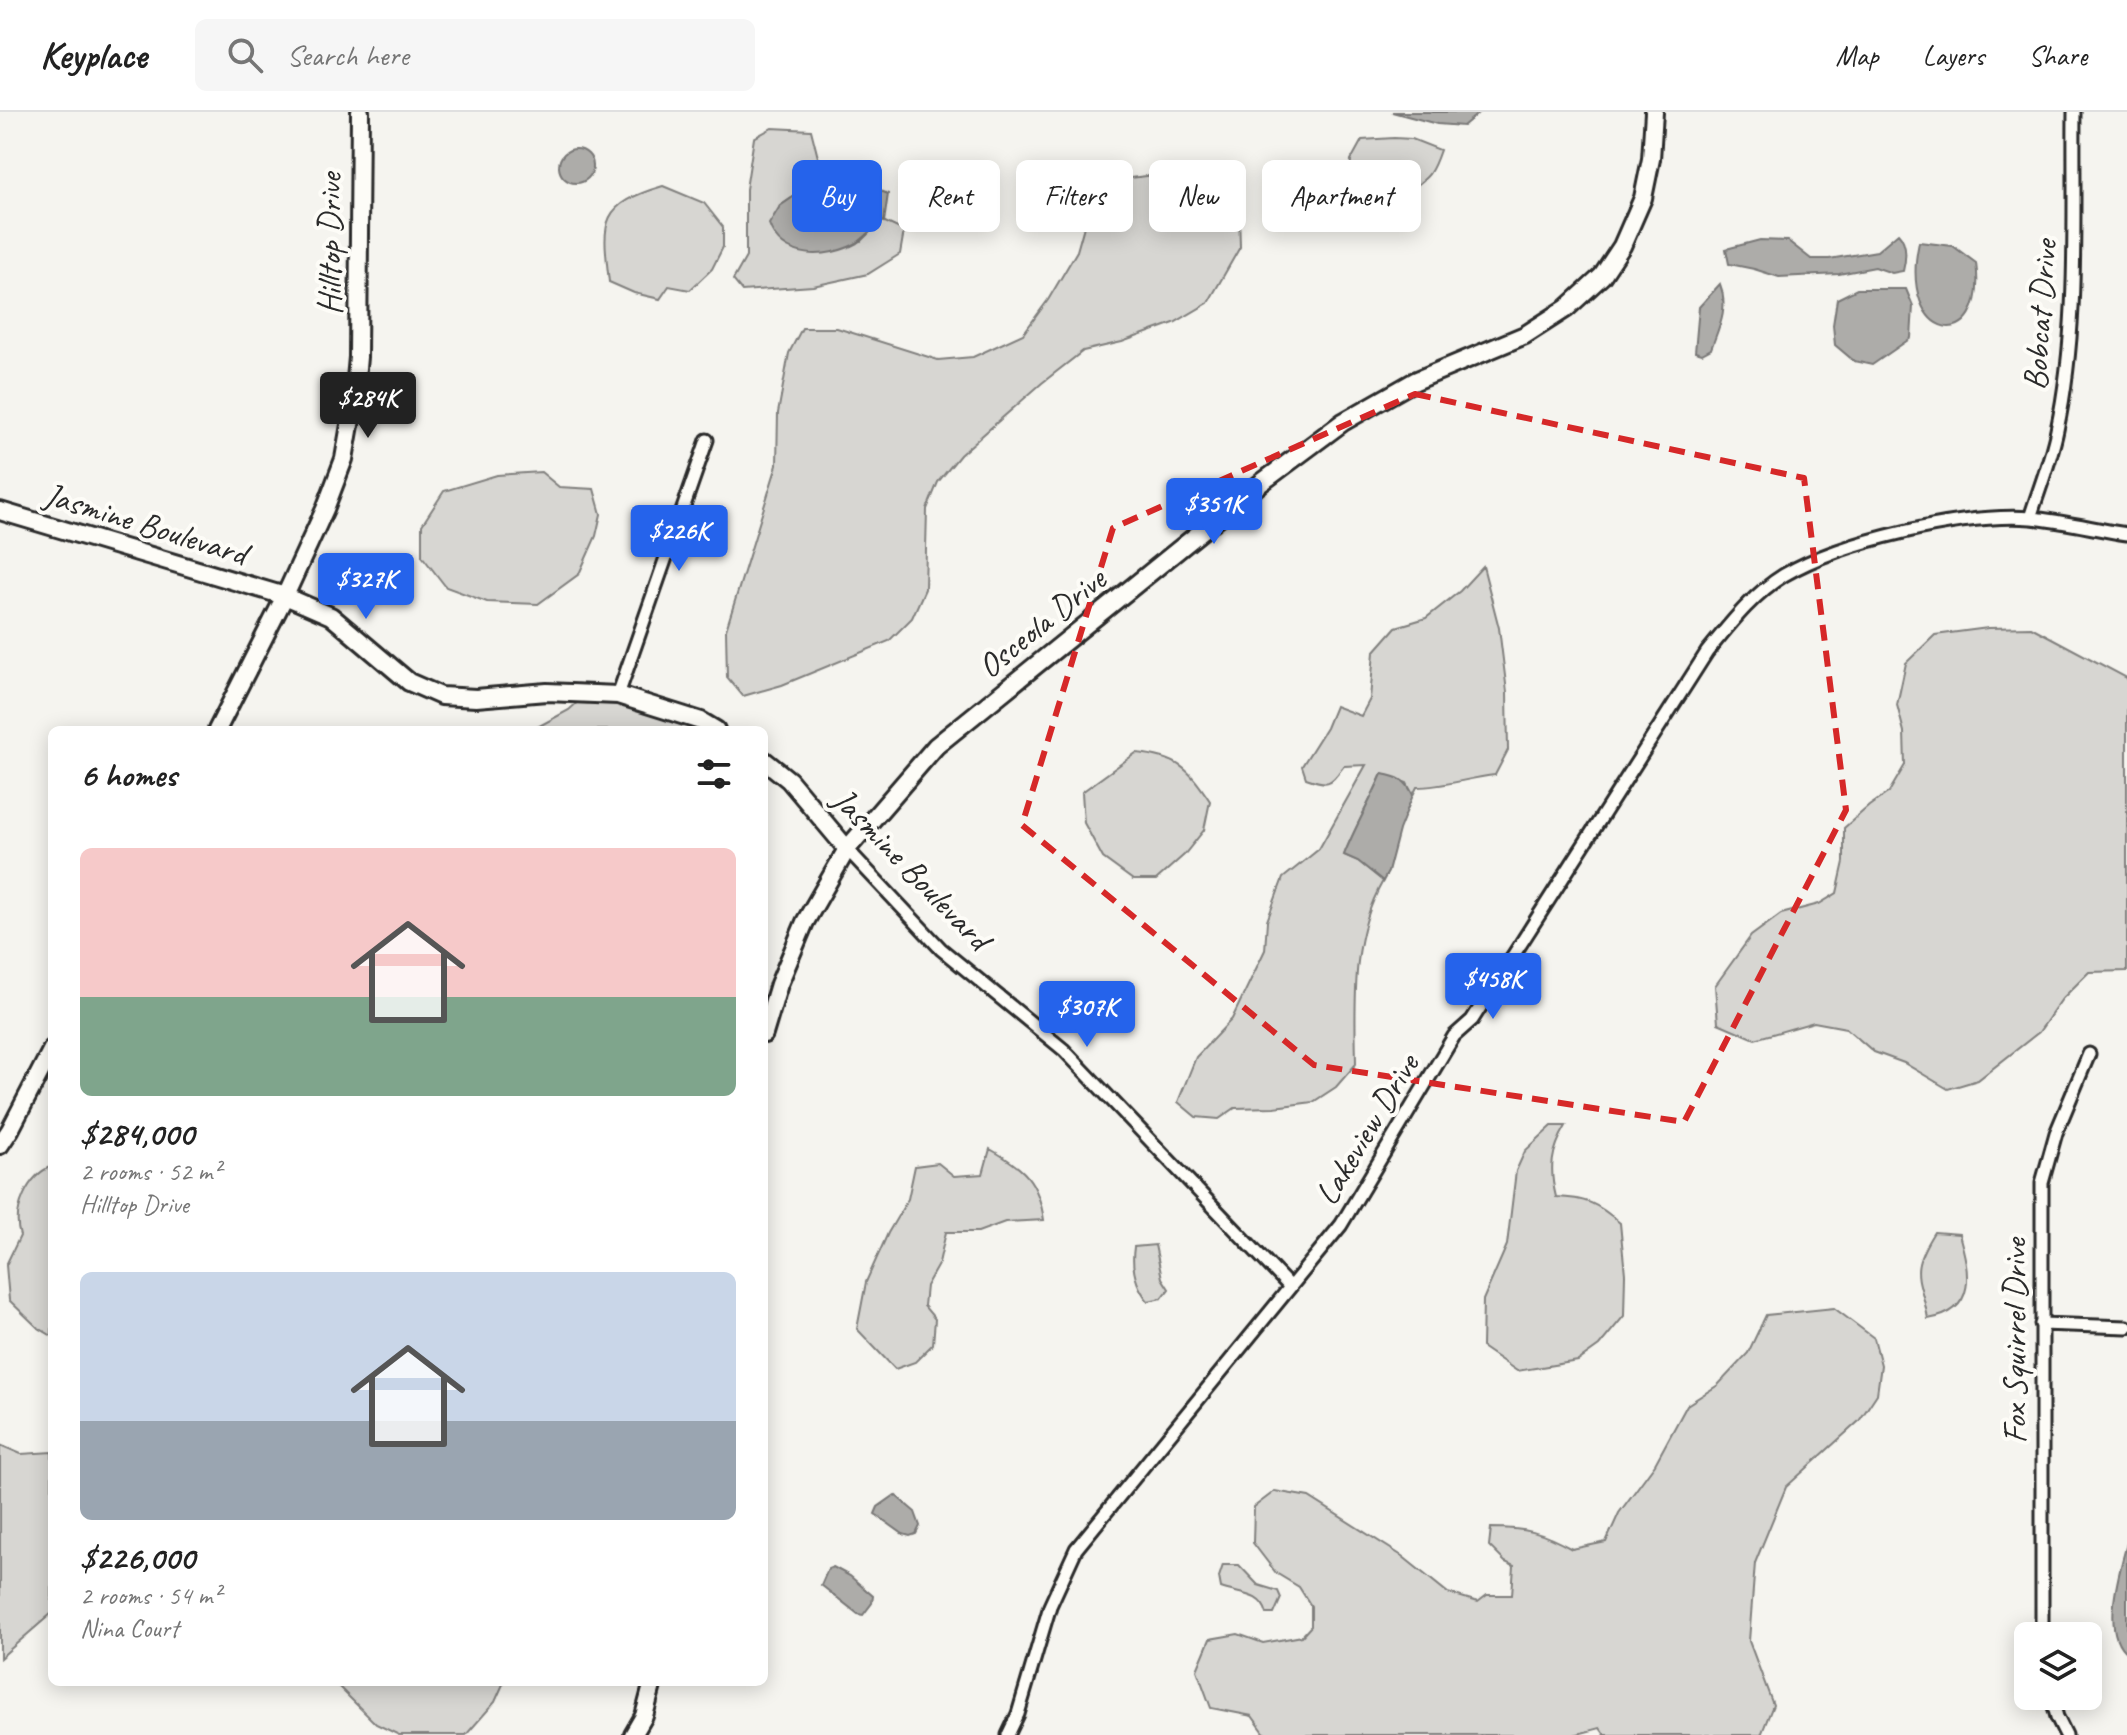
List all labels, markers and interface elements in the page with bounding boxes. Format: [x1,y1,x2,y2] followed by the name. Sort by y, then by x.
[195,19,755,91] search box
[40,32,147,79] text: Keyplace
[223,33,267,77] icon: search
[287,36,409,74] text: Search here
[1836,38,1879,73] text: Map
[1923,38,1984,73] text: Layers
[2028,38,2087,73] text: Share
[792,160,882,232] chip: Buy
[898,160,1000,232] chip: Rent
[1016,160,1133,232] chip: Filters
[1149,160,1246,232] chip: New
[1262,160,1421,232] chip: Apartment
[308,170,351,315] street label: Hilltop Drive
[2013,236,2066,392] street label: Bobcat Drive
[312,372,424,440] pin: $284K
[338,381,398,414] text: $284K
[38,472,257,576] street label: Jasmine Boulevard
[1158,478,1270,546] pin: $351K
[1184,487,1244,520] text: $351K
[623,505,735,573] pin: $226K
[649,514,709,547] text: $226K
[310,553,422,621] pin: $327K
[968,556,1116,687] street label: Osceola Drive
[336,562,396,595] text: $327K
[692,752,736,796] icon: filters
[80,753,177,796] text: 6 homes
[822,777,1003,962] street label: Jasmine Boulevard
[336,900,480,1044] icon: home
[1437,953,1549,1021] pin: $458K
[1463,962,1523,995] text: $458K
[1031,981,1143,1049] pin: $307K
[1057,990,1117,1023] text: $307K
[1305,1044,1429,1212] street label: Lakeview Drive
[80,1112,194,1155] text: $284,000
[80,1155,221,1188] text: 2 rooms · 52 m²
[80,1188,189,1221] text: Hilltop Drive
[1993,1237,2036,1444] street label: Fox Squirrel Drive
[336,1324,480,1468] icon: home
[80,1536,195,1579] text: $226,000
[80,1579,221,1612] text: 2 rooms · 54 m²
[80,1612,179,1645] text: Nina Court
[2014,1622,2102,1710] map controls
[2014,1622,2102,1710] button: layers

